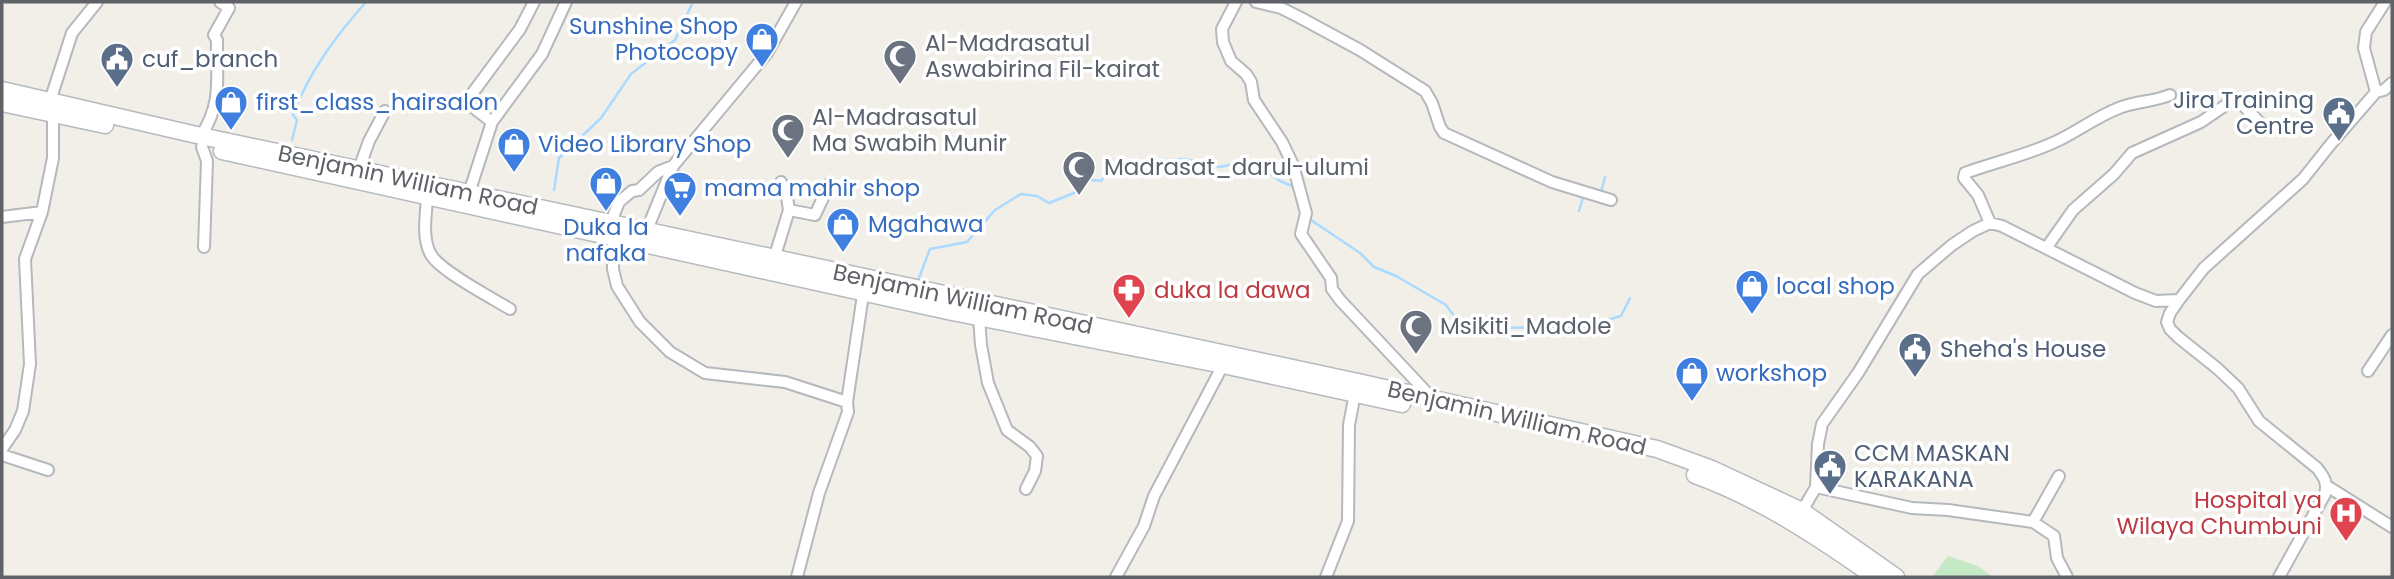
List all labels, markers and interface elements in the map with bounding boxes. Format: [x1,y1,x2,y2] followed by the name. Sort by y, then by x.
[569,10,738,68] place label: Sunshine Shop Photocopy
[743,20,781,69] shop icon: Sunshine Shop Photocopy
[925,27,1160,85] place label: Al-Madrasatul Aswabirina Fil-kairat
[881,37,919,86] mosque icon: Al-Madrasatul Aswabirina Fil-kairat
[98,40,136,89] public building icon: cuf_branch
[142,43,278,75] place label: cuf_branch
[212,83,250,132] shop icon: first_class_hairsalon
[2173,84,2314,142] place label: Jira Training Centre
[256,86,498,118] place label: first_class_hairsalon
[2320,94,2358,143] public building icon: Jira Training Centre
[812,101,1007,159] place label: Al-Madrasatul Ma Swabih Munir
[769,111,807,160] mosque icon: Al-Madrasatul Ma Swabih Munir
[495,125,533,174] shop icon: Video Library Shop
[538,128,751,160] place label: Video Library Shop
[275,137,541,223] street label: Benjamin William Road
[1060,148,1098,197] mosque icon: Madrasat_darul-ulumi
[1104,151,1369,183] place label: Madrasat_darul-ulumi
[587,164,625,213] shop icon: Duka la nafaka
[661,169,699,218] supermarket icon: mama mahir shop
[704,172,920,204] place label: mama mahir shop
[824,205,862,254] shop icon: Mgahawa
[868,208,984,240] place label: Mgahawa
[563,211,649,269] place label: Duka la nafaka
[830,256,1096,342] street label: Benjamin William Road
[1733,267,1771,316] shop icon: local shop
[1776,270,1895,302] place label: local shop
[1110,271,1148,320] pharmacy icon: duka la dawa
[1154,274,1311,306] place label: duka la dawa
[1397,307,1435,356] mosque icon: Msikiti_Madole
[1440,310,1611,342] place label: Msikiti_Madole
[1896,330,1934,379] public building icon: Sheha's House
[1940,333,2106,365] place label: Sheha's House
[1673,354,1711,403] shop icon: workshop
[1716,357,1827,389] place label: workshop
[1384,373,1650,463] street label: Benjamin William Road
[1854,437,2010,495] place label: CCM MASKAN KARAKANA
[1811,447,1849,496] public building icon: CCM MASKAN KARAKANA
[2117,484,2322,542] place label: Hospital ya Wilaya Chumbuni
[2327,494,2365,543] hospital icon: Hospital ya Wilaya Chumbuni

